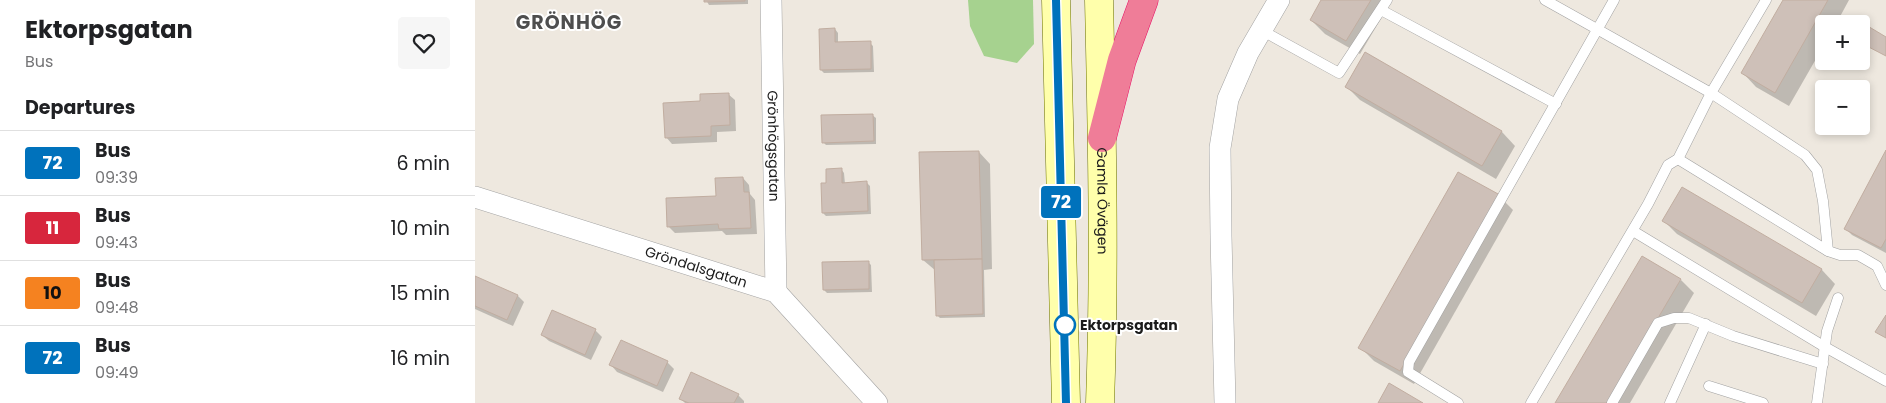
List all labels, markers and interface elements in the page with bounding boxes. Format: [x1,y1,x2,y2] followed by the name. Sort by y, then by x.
[516,9,622,36] district label: GRÖNHÖG
[25,13,193,46] text: Ektorpsgatan
[1815,15,1870,135] map controls
[1815,15,1870,70] button: +
[398,17,450,69] button: heart
[25,50,53,73] text: Bus
[1815,80,1870,135] button: −
[763,90,784,202] street label: Grönhögsgatan
[25,94,135,121] text: Departures
[95,137,131,164] text: Bus
[1092,147,1113,254] street label: Gamla Övägen
[43,150,62,175] text: 72
[396,150,450,177] text: 6 min
[95,166,138,189] text: 09:39
[1039,186,1083,218] line badge: 72
[1051,189,1071,214] text: 72
[95,202,131,229] text: Bus
[46,215,59,240] text: 11
[391,215,450,242] text: 10 min
[95,231,138,254] text: 09:43
[643,241,750,292] street label: Gröndalsgatan
[95,267,131,294] text: Bus
[43,280,62,305] text: 10
[391,280,450,307] text: 15 min
[95,296,139,319] text: 09:48
[1054,314,1076,336] marker: Ektorpsgatan
[1080,315,1178,335] place label: Ektorpsgatan
[95,332,131,359] text: Bus
[43,345,62,370] text: 72
[390,345,450,372] text: 16 min
[95,361,139,384] text: 09:49

